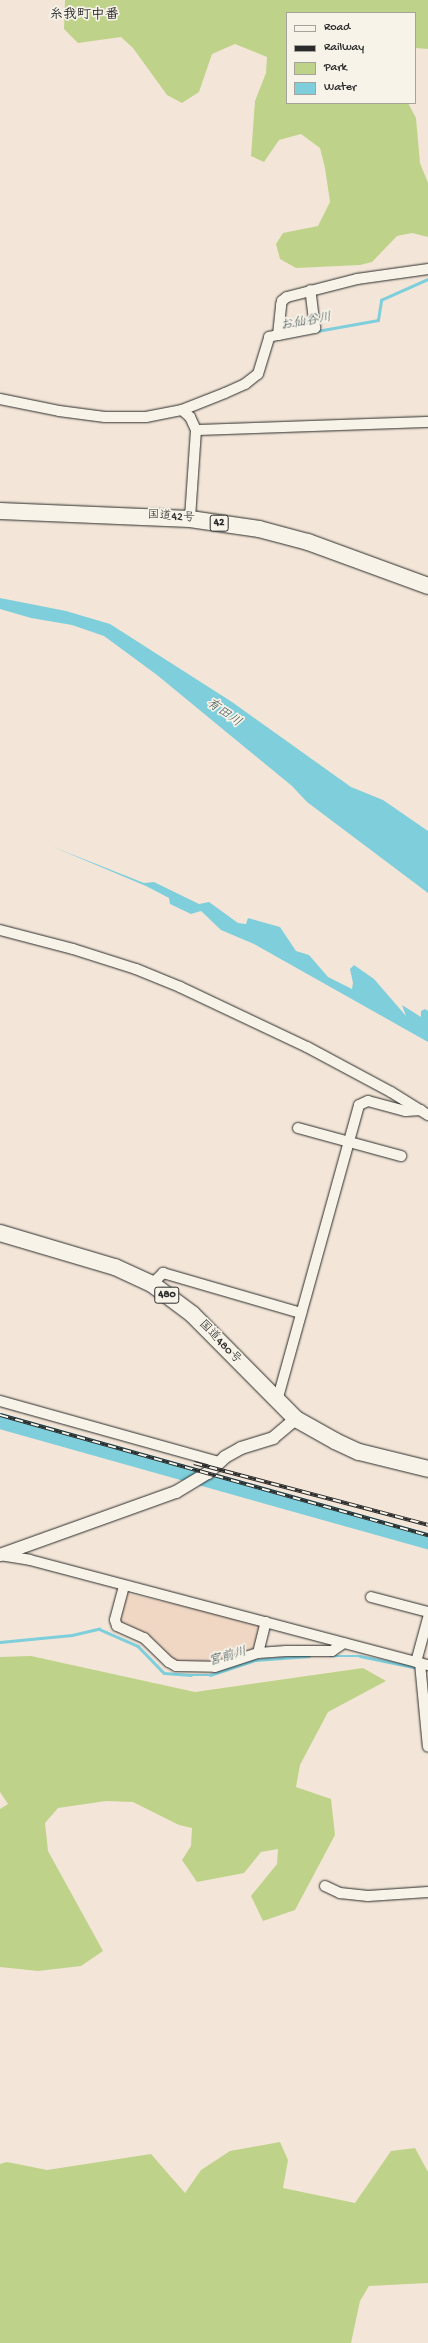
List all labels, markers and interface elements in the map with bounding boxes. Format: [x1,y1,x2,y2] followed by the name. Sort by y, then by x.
[49,8,119,24] district label: 糸我町中番
[286,12,416,104] legend
[324,21,350,35] text: Road
[324,41,364,55] text: Railway
[324,61,347,75] text: Park
[324,81,356,95] text: Water
[279,311,333,335] water label: お仙谷川
[147,509,195,527] street label: 国道42号
[209,514,229,532] road number: 42
[203,696,243,732] water label: 有田川
[154,1286,180,1304] road number: 480
[195,1318,243,1368] street label: 国道480号
[207,1645,249,1671] water label: 宮前川

